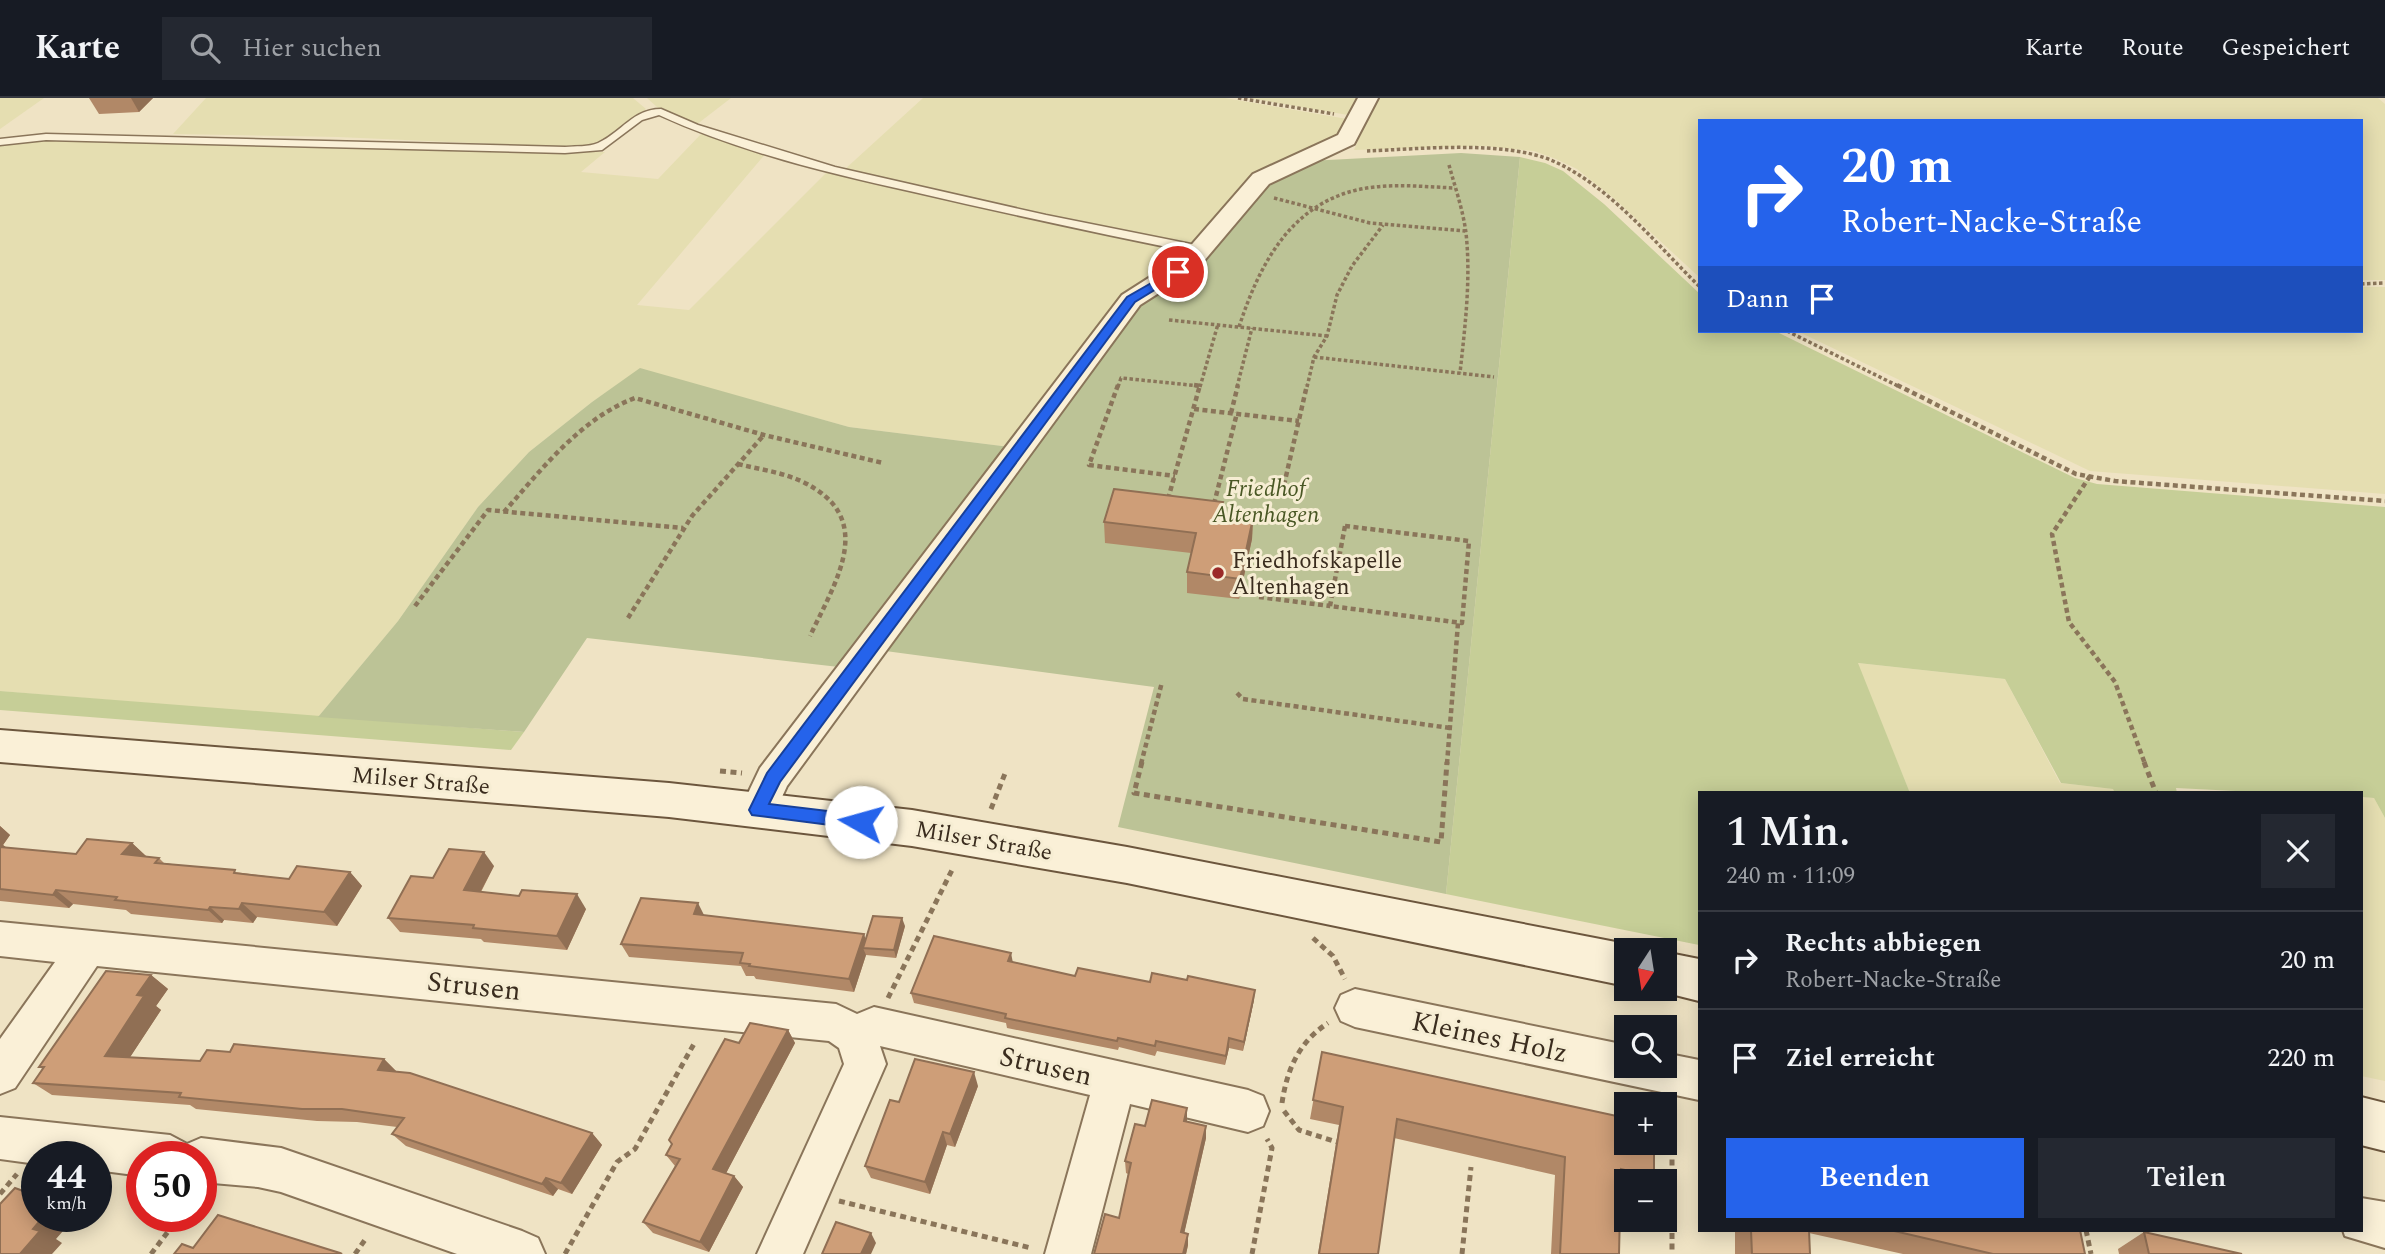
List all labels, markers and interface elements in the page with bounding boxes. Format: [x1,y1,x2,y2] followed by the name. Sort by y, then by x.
[162,17,652,80] search box
[35,23,120,73] text: Karte
[242,28,382,68] text: Hier suchen
[186,29,224,67] icon: search
[2025,30,2083,66] text: Karte
[2121,30,2184,66] text: Route
[2222,30,2350,66] text: Gespeichert
[1841,130,1952,205] text: 20 m
[1726,147,1817,238] icon: right
[1841,198,2142,247] text: Robert-Nacke-Straße
[1148,242,1208,302] pin
[1159,253,1197,291] icon: arrive
[1726,279,1789,319] text: Dann
[1803,280,1841,318] icon: arrive
[1212,472,1319,533] park label: Friedhof Altenhagen
[1232,544,1402,605] place label: Friedhofskapelle Altenhagen
[1210,565,1226,581] marker: Friedhofskapelle Altenhagen
[350,758,491,805] street label: Milser Straße
[824,785,898,859] position arrow
[1726,801,1850,864] text: 1 Min.
[913,812,1055,871] street label: Milser Straße
[2261,814,2335,888] button: close
[1726,859,1855,894] text: 240 m · 11:09
[1785,923,1981,963] text: Rechts abbiegen
[1614,938,1676,1001] north arrow
[1614,938,1677,1232] map controls
[2280,940,2335,980] text: 20 m
[1726,941,1764,979] icon: right
[425,960,523,1013] street label: Strusen
[1785,963,2001,998] text: Robert-Nacke-Straße
[1408,1000,1572,1075] street label: Kleines Holz
[1614,1015,1677,1078] button: search
[995,1035,1096,1098] street label: Strusen
[1785,1038,1935,1078] text: Ziel erreicht
[2267,1038,2335,1078] text: 220 m
[1726,1039,1764,1077] icon: arrive
[1614,1092,1677,1155] button: +
[1726,1138,2024,1218] button: Beenden
[2038,1138,2335,1218] button: Teilen
[126,1141,217,1232] speed limit sign: 50
[47,1151,86,1204] text: 44
[1614,1169,1677,1232] button: −
[46,1190,87,1217] text: km/h

